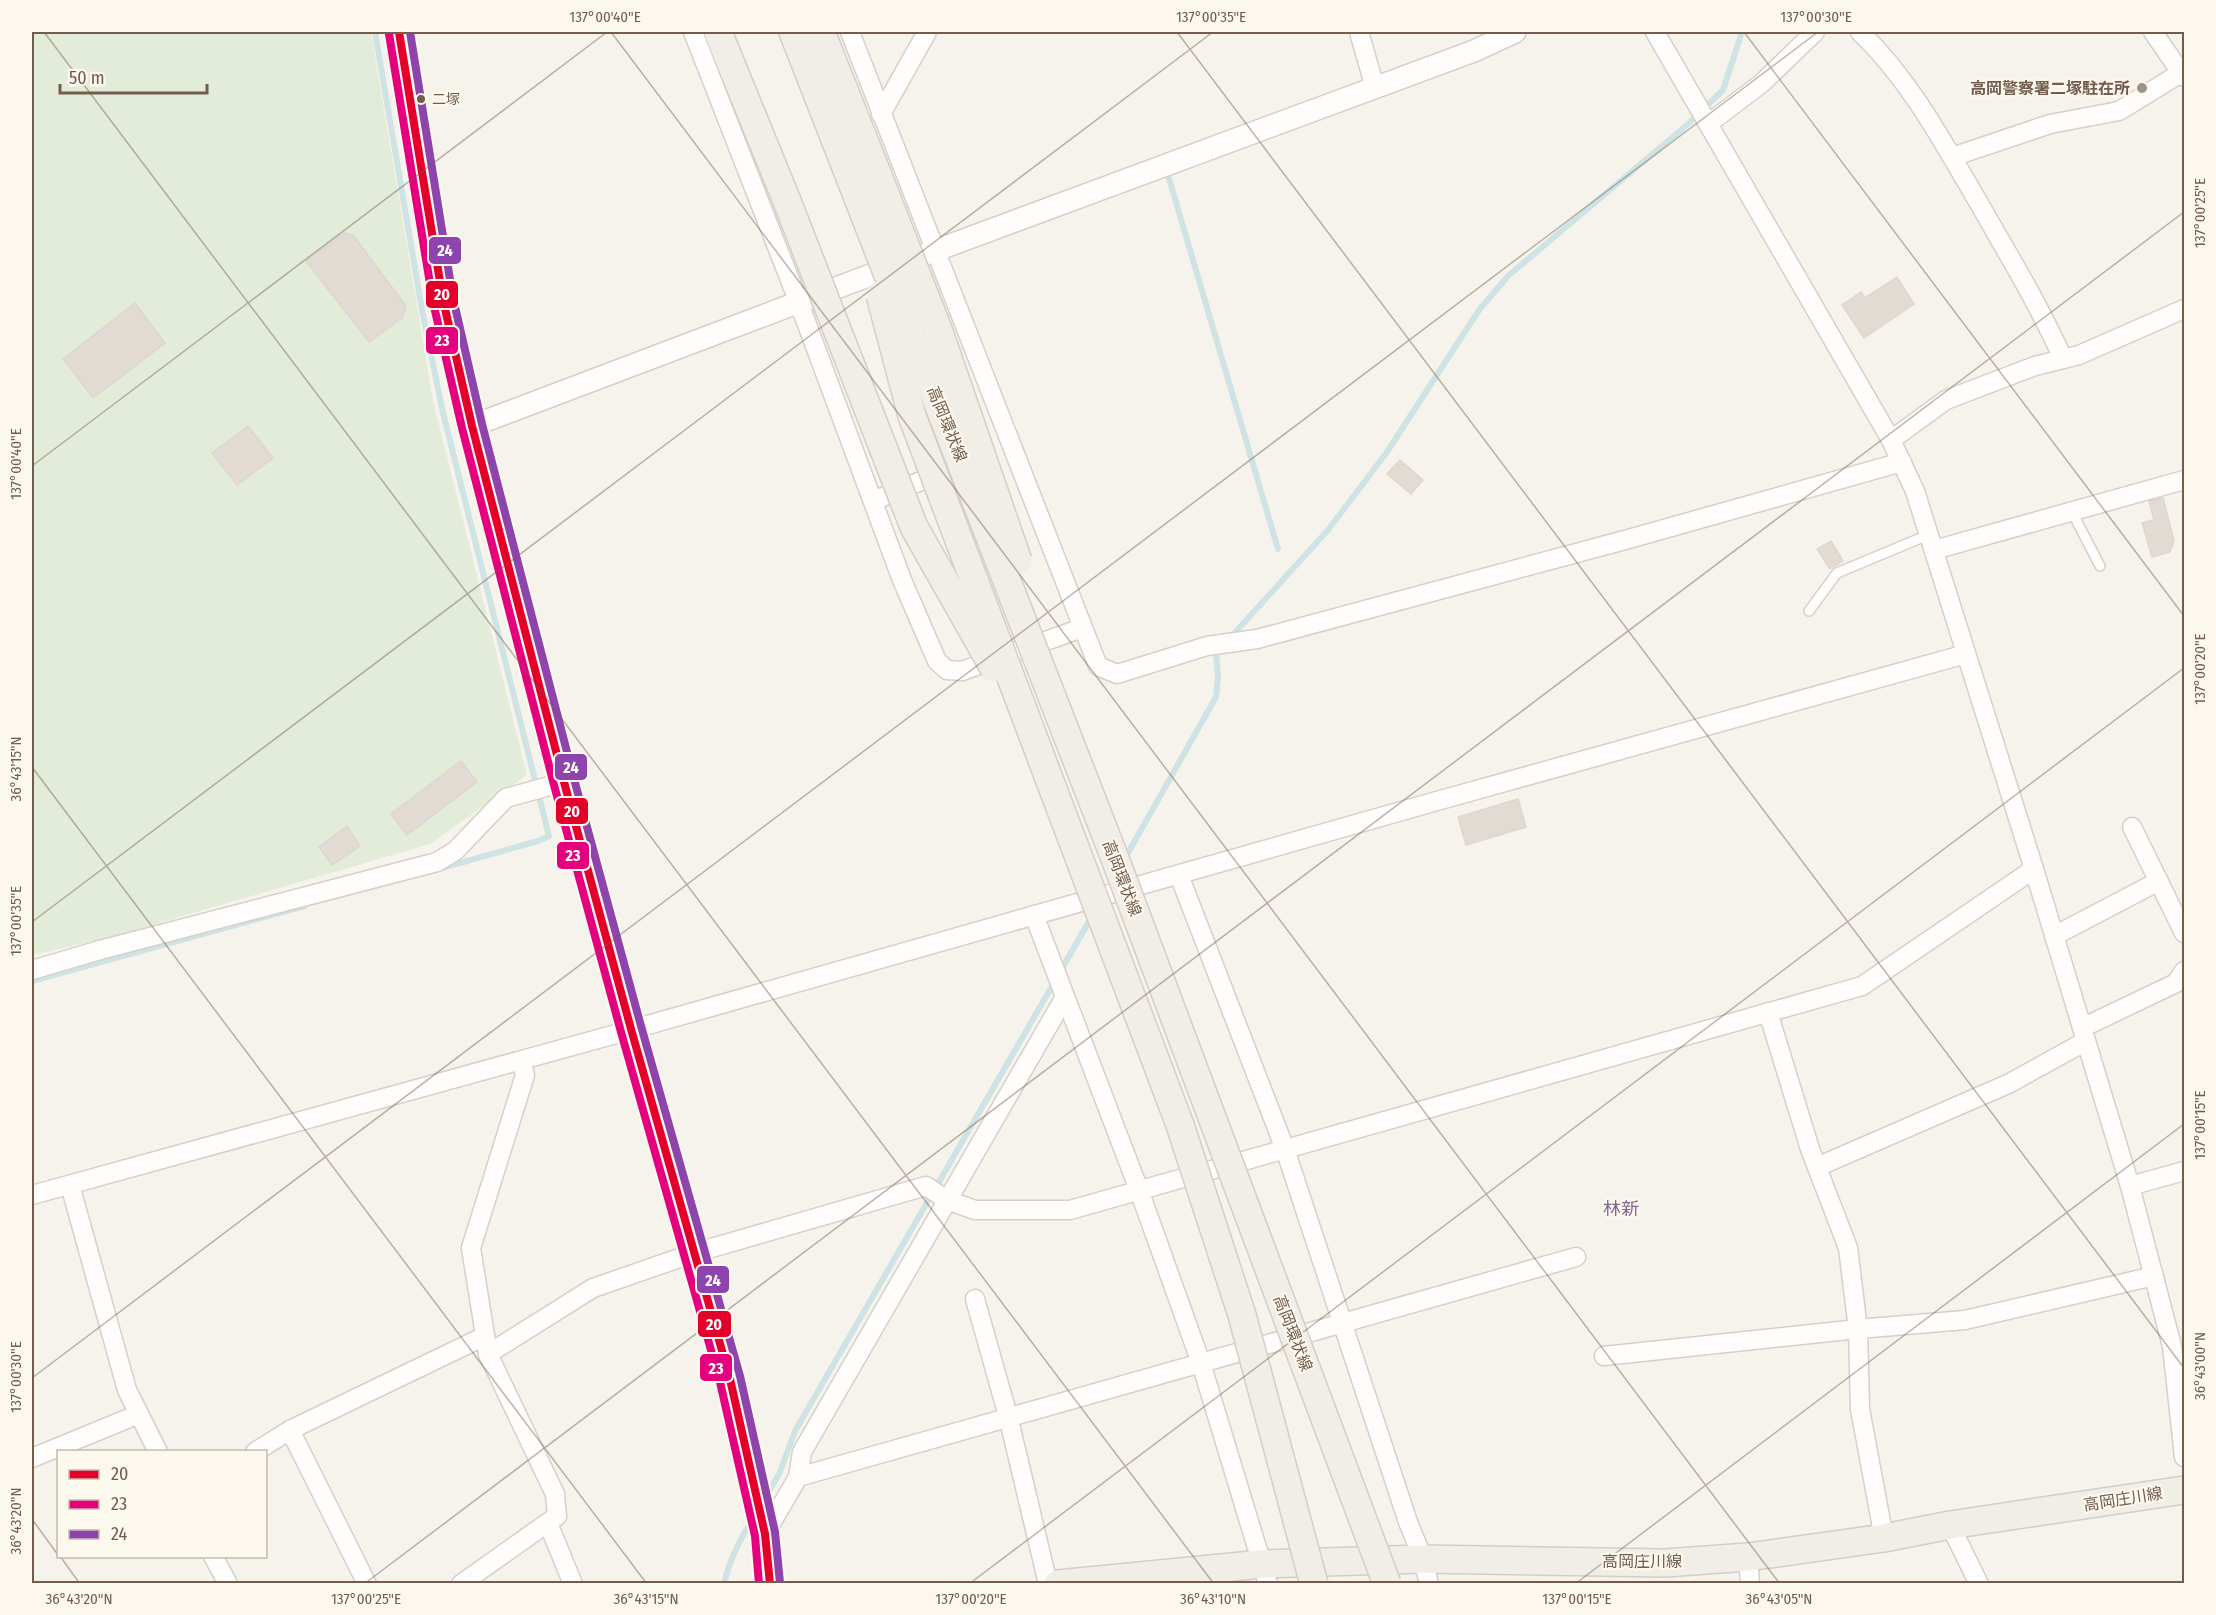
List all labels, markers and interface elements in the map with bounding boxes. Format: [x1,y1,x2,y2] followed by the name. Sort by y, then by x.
[569,8,641,26] text: 137°00'40"E
[1176,8,1246,26] text: 137°00'35"E
[1780,8,1852,26] text: 137°00'30"E
[60,57,207,95] scale bar
[69,67,105,89] text: 50 m
[1970,79,2130,98] place label: 高岡警察署二塚駐在所
[2135,81,2149,95] marker: 高岡警察署二塚駐在所
[432,91,460,108] place label: 二塚
[415,93,427,105] marker: 二塚
[2191,178,2209,248] text: 137°00'25"E
[428,236,462,265] line badge: 24
[436,241,453,260] text: 24
[425,280,459,309] line badge: 20
[433,285,450,304] text: 20
[425,326,459,355] line badge: 23
[434,331,450,350] text: 23
[923,383,971,465] street label: 高岡環状線
[7,428,25,500] text: 137°00'40"E
[2191,633,2209,705] text: 137°00'20"E
[7,737,25,802] text: 36°43'15"N
[554,753,588,781] line badge: 24
[562,758,579,777] text: 24
[555,797,589,825] line badge: 20
[563,802,580,821] text: 20
[1099,837,1145,919] street label: 高岡環状線
[556,841,590,870] line badge: 23
[565,846,581,865] text: 23
[7,886,25,956] text: 137°00'35"E
[2191,1090,2209,1160] text: 137°00'15"E
[1603,1198,1639,1220] district label: 林新
[696,1265,730,1294] line badge: 24
[704,1271,721,1290] text: 24
[1270,1292,1316,1374] street label: 高岡環状線
[697,1310,732,1338] line badge: 20
[705,1315,722,1334] text: 20
[2191,1332,2209,1400] text: 36°43'00"N
[7,1341,25,1413] text: 137°00'30"E
[699,1353,733,1382] line badge: 23
[708,1359,724,1378] text: 23
[57,1450,267,1558] legend
[111,1463,128,1485] text: 20
[2082,1483,2164,1515] street label: 高岡庄川線
[7,1488,25,1555] text: 36°43'20"N
[111,1493,127,1515] text: 23
[111,1523,128,1545] text: 24
[1602,1552,1682,1571] street label: 高岡庄川線
[46,1590,113,1608] text: 36°43'20"N
[331,1590,401,1608] text: 137°00'25"E
[614,1590,679,1608] text: 36°43'15"N
[935,1590,1007,1608] text: 137°00'20"E
[1180,1590,1246,1608] text: 36°43'10"N
[1542,1590,1612,1608] text: 137°00'15"E
[1746,1590,1812,1608] text: 36°43'05"N

